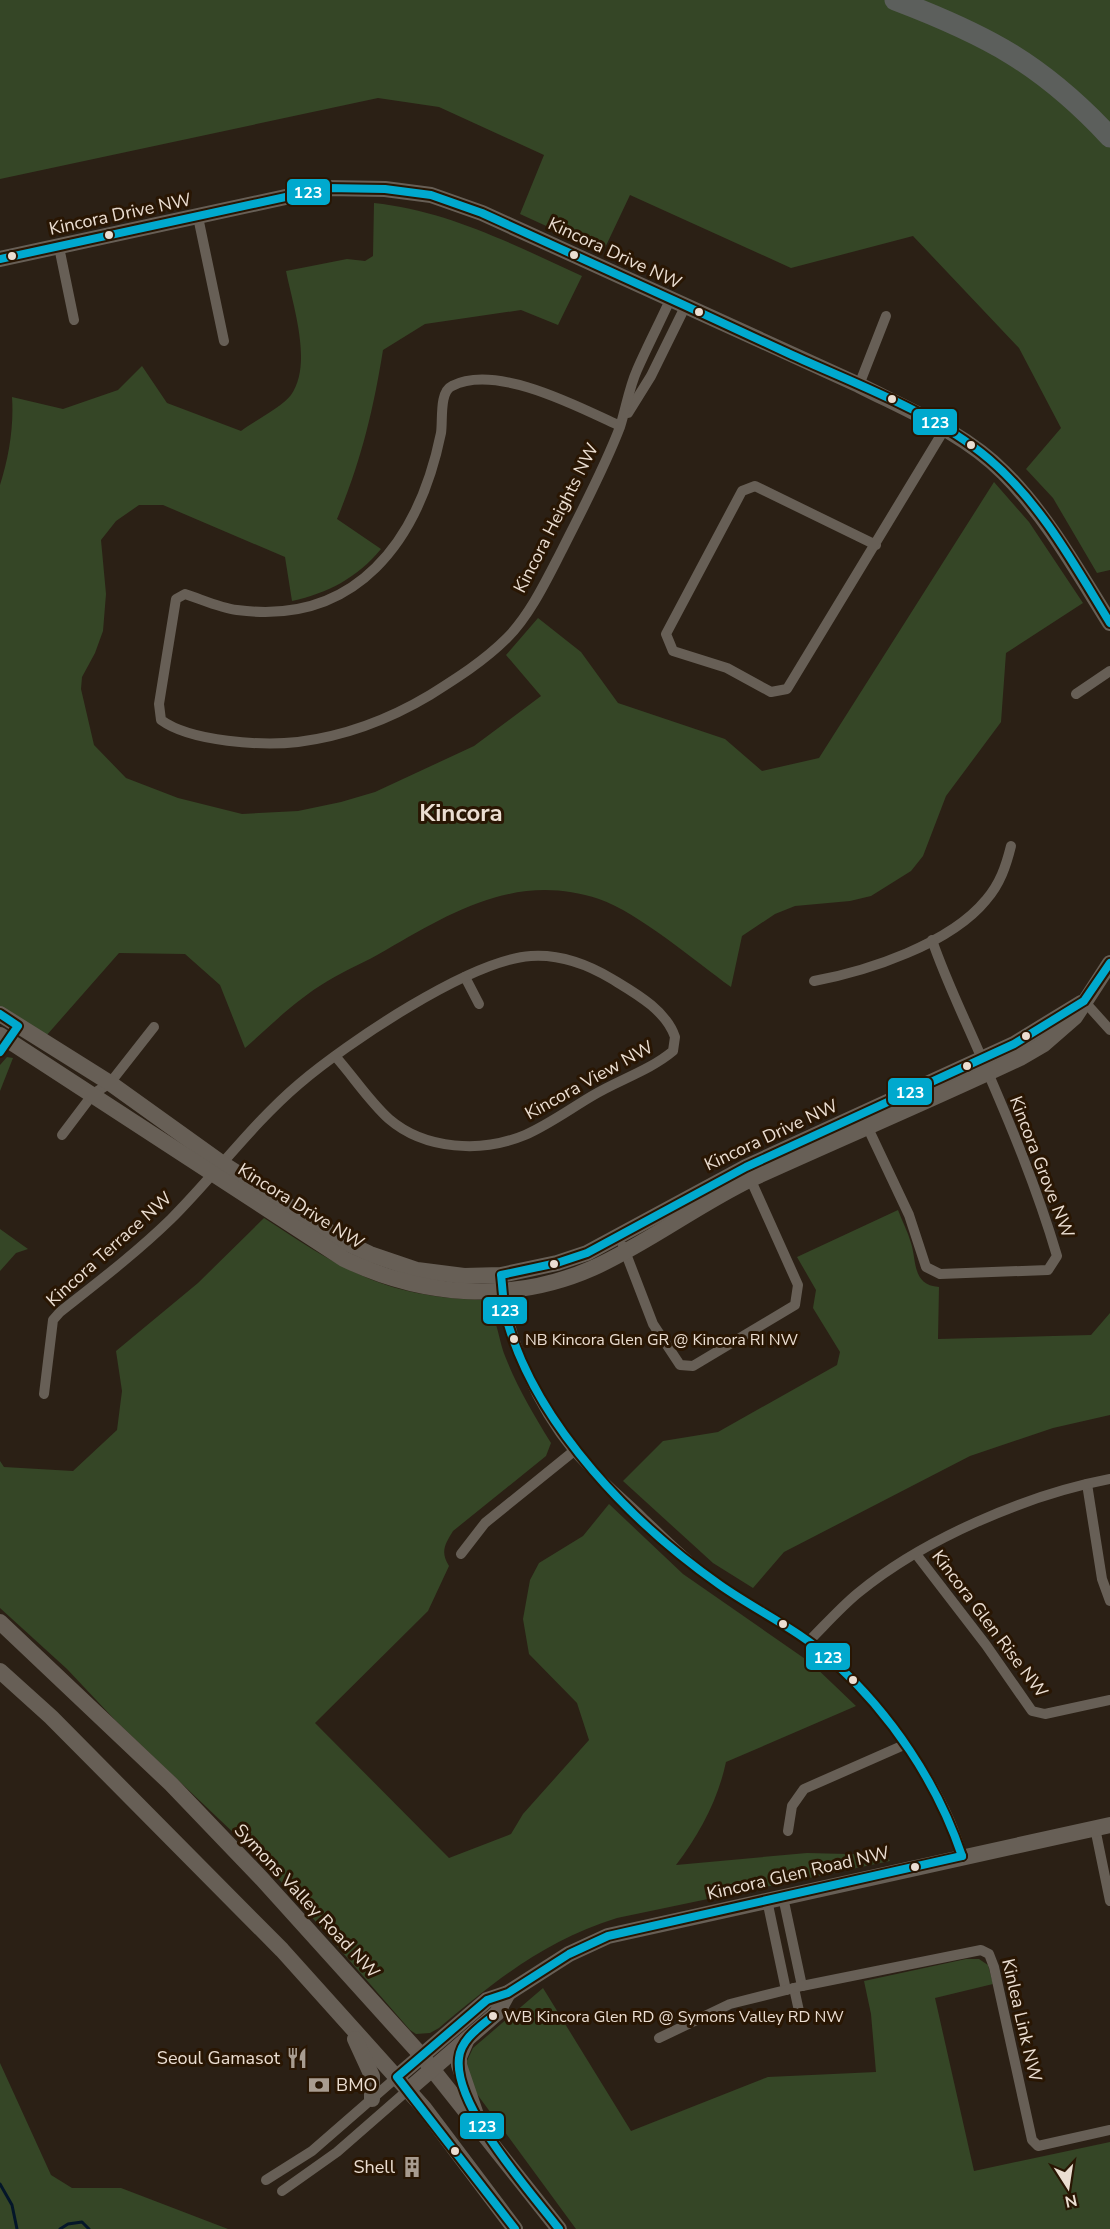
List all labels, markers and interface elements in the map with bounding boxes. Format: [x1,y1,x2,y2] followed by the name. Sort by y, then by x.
[286,178,331,206] line badge: 123
[294,182,322,204] text: 123
[47,187,193,241] street label: Kincora Drive NW
[544,212,686,295] street label: Kincora Drive NW
[103,229,115,241] unlabelled marker
[568,249,580,261] unlabelled marker
[6,250,18,262] unlabelled marker
[693,306,705,318] unlabelled marker
[886,393,898,405] unlabelled marker
[912,408,958,436] line badge: 123
[921,412,949,434] text: 123
[508,439,604,597] street label: Kincora Heights NW
[965,439,977,451] unlabelled marker
[419,797,503,829] district label: Kincora
[1020,1030,1032,1042] unlabelled marker
[521,1035,658,1125] street label: Kincora View NW
[961,1060,973,1072] unlabelled marker
[887,1077,933,1106] line badge: 123
[896,1082,924,1104] text: 123
[700,1093,842,1176] street label: Kincora Drive NW
[1004,1093,1080,1242] street label: Kincora Grove NW
[233,1157,369,1255] street label: Kincora Drive NW
[41,1186,177,1312] street label: Kincora Terrace NW
[548,1258,560,1270] unlabelled marker
[482,1296,528,1325] line badge: 123
[491,1300,519,1322] text: 123
[525,1329,799,1351] place label: NB Kincora Glen GR @ Kincora RI NW
[508,1333,520,1345] marker: NB Kincora Glen GR @ Kincora RI NW
[926,1545,1054,1703] street label: Kincora Glen Rise NW
[777,1618,789,1630] unlabelled marker
[805,1642,851,1671] line badge: 123
[814,1647,842,1669] text: 123
[847,1674,859,1686] unlabelled marker
[229,1818,385,1984] street label: Symons Valley Road NW
[704,1840,892,1906] street label: Kincora Glen Road NW
[909,1861,921,1873] unlabelled marker
[996,1956,1048,2084] street label: Kinlea Link NW
[504,2006,844,2028] place label: WB Kincora Glen RD @ Symons Valley RD NW
[487,2010,499,2022] marker: WB Kincora Glen RD @ Symons Valley RD NW
[157,2046,281,2070] place label: Seoul Gamasot
[285,2046,309,2070] restaurant icon: Seoul Gamasot
[307,2073,331,2097] bank icon: BMO
[336,2073,377,2097] place label: BMO
[459,2112,505,2140] line badge: 123
[468,2116,496,2138] text: 123
[449,2145,461,2157] unlabelled marker
[353,2155,396,2179] place label: Shell
[400,2155,424,2179] building icon: Shell
[1038,2157,1098,2217] north arrow
[1063,2189,1079,2213] text: N

